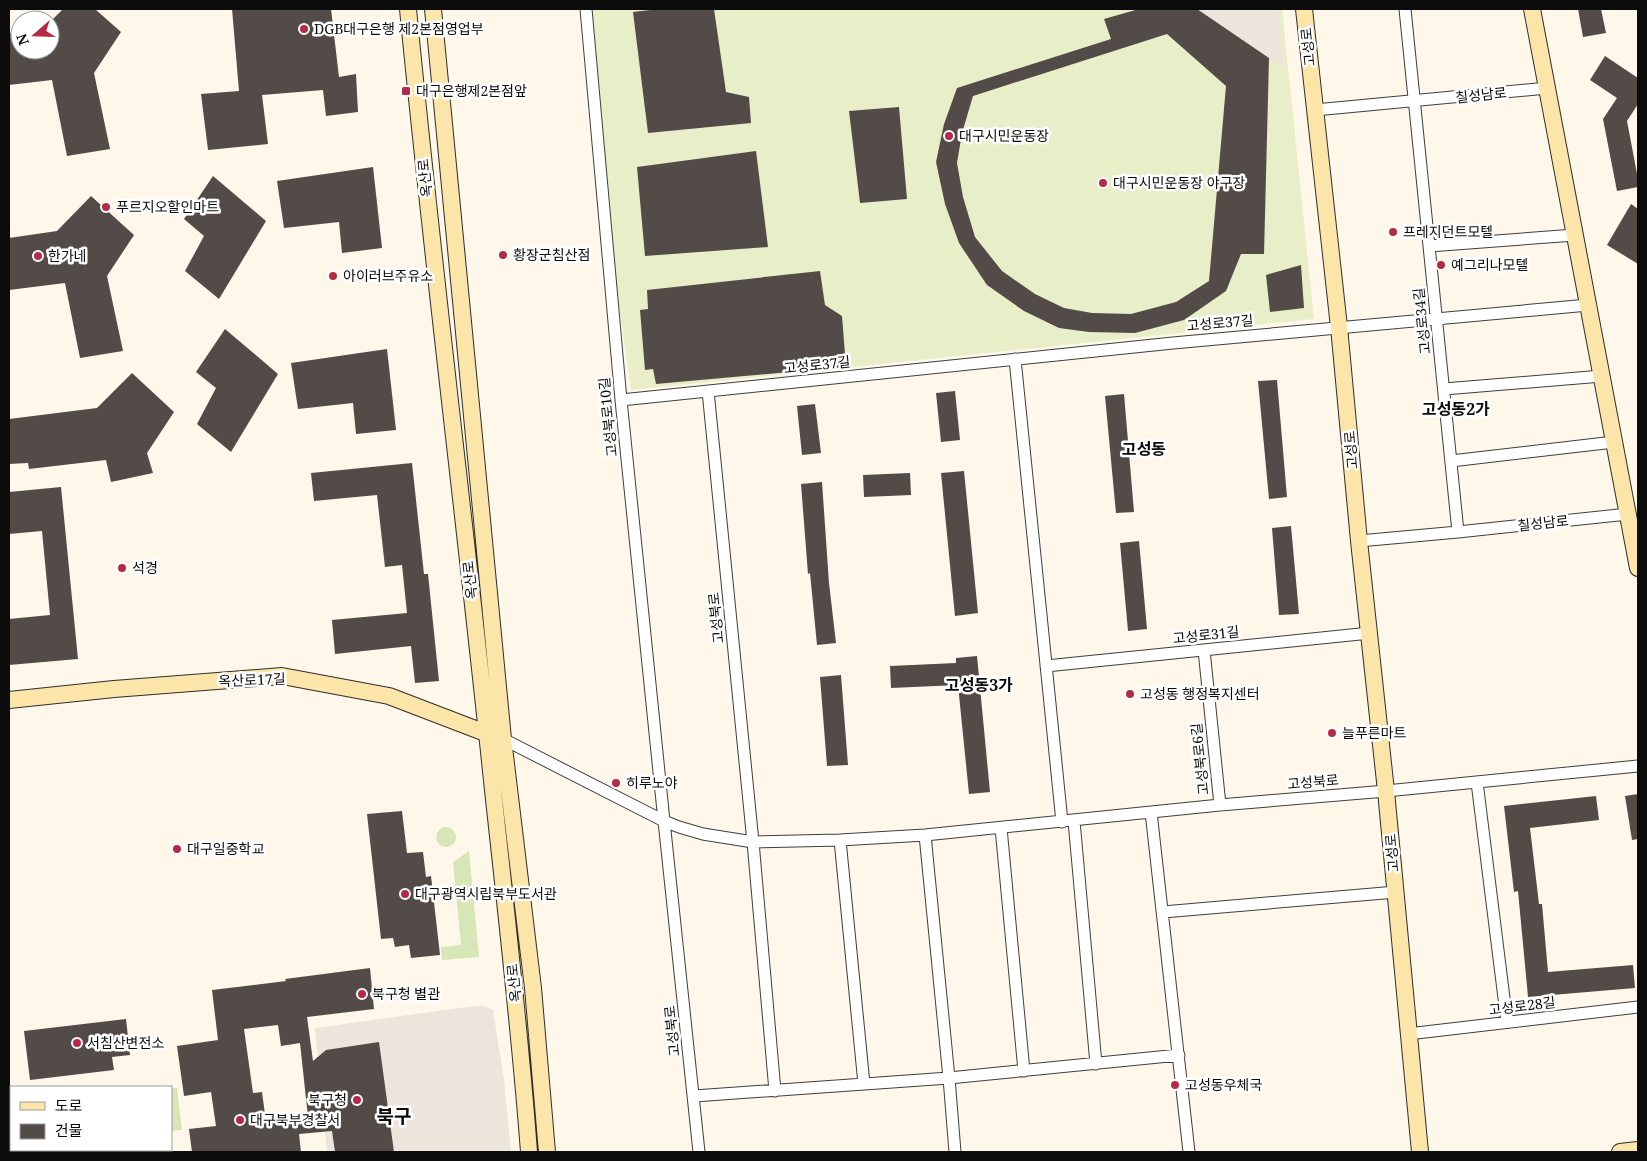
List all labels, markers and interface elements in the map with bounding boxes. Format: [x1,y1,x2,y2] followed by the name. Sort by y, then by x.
[10,10,60,60] north arrow
[314,19,484,38] place label: DGB대구은행 제2본점영업부
[298,23,310,35] marker: DGB대구은행 제2본점영업부
[1296,27,1319,67] street label: 고성로
[11,31,33,48] text: N
[416,81,527,100] place label: 대구은행제2본점앞
[1454,82,1508,107] street label: 칠성남로
[400,85,412,97] marker: 대구은행제2본점앞
[959,126,1049,145] place label: 대구시민운동장
[943,130,955,142] marker: 대구시민운동장
[413,158,436,198] street label: 옥산로
[1113,173,1246,192] place label: 대구시민운동장 야구장
[1097,177,1109,189] marker: 대구시민운동장 야구장
[116,197,219,216] place label: 푸르지오할인마트
[100,201,112,213] marker: 푸르지오할인마트
[1403,222,1493,241] place label: 프레지던트모텔
[1387,226,1399,238] marker: 프레지던트모텔
[513,245,590,264] place label: 황장군침산점
[48,246,87,265] place label: 한가네
[497,249,509,261] marker: 황장군침산점
[32,250,44,262] marker: 한가네
[1451,255,1528,274] place label: 예그리나모텔
[1435,259,1447,271] marker: 예그리나모텔
[343,266,433,285] place label: 아이러브주유소
[327,270,339,282] marker: 아이러브주유소
[1409,287,1434,355] street label: 고성로34길
[1186,310,1254,335] street label: 고성로37길
[783,352,851,377] street label: 고성로37길
[594,376,621,458] street label: 고성북로10길
[1422,398,1490,420] district label: 고성동2가
[1339,430,1362,470] street label: 고성로
[1122,438,1166,460] district label: 고성동
[1516,510,1570,535] street label: 칠성남로
[132,558,158,577] place label: 석경
[458,560,481,600] street label: 옥산로
[116,562,128,574] marker: 석경
[703,591,728,645] street label: 고성북로
[1172,622,1240,647] street label: 고성로31길
[218,669,286,690] street label: 옥산로17길
[945,674,1013,696] district label: 고성동3가
[1140,684,1260,703] place label: 고성동 행정복지센터
[1124,688,1136,700] marker: 고성동 행정복지센터
[1186,722,1213,796] street label: 고성북로6길
[1342,723,1407,742] place label: 늘푸른마트
[1326,727,1338,739] marker: 늘푸른마트
[1286,770,1340,793] street label: 고성북로
[626,773,678,792] place label: 히루노야
[610,777,622,789] marker: 히루노야
[1380,833,1403,873] street label: 고성로
[187,839,264,858] place label: 대구일중학교
[171,843,183,855] marker: 대구일중학교
[415,884,557,903] place label: 대구광역시립북부도서관
[399,888,411,900] marker: 대구광역시립북부도서관
[502,963,525,1003] street label: 옥산로
[372,984,440,1003] place label: 북구청 별관
[356,988,368,1000] marker: 북구청 별관
[1487,992,1556,1019] street label: 고성로28길
[659,1004,684,1058] street label: 고성북로
[87,1033,164,1052] place label: 서침산변전소
[71,1037,83,1049] marker: 서침산변전소
[1185,1075,1262,1094] place label: 고성동우체국
[1169,1079,1181,1091] marker: 고성동우체국
[10,1086,172,1151] legend
[308,1090,347,1109] place label: 북구청
[351,1094,363,1106] marker: 북구청
[55,1095,83,1115] text: 도로
[377,1103,411,1129] district label: 북구
[250,1110,340,1129] place label: 대구북부경찰서
[234,1114,246,1126] marker: 대구북부경찰서
[55,1120,83,1140] text: 건물

